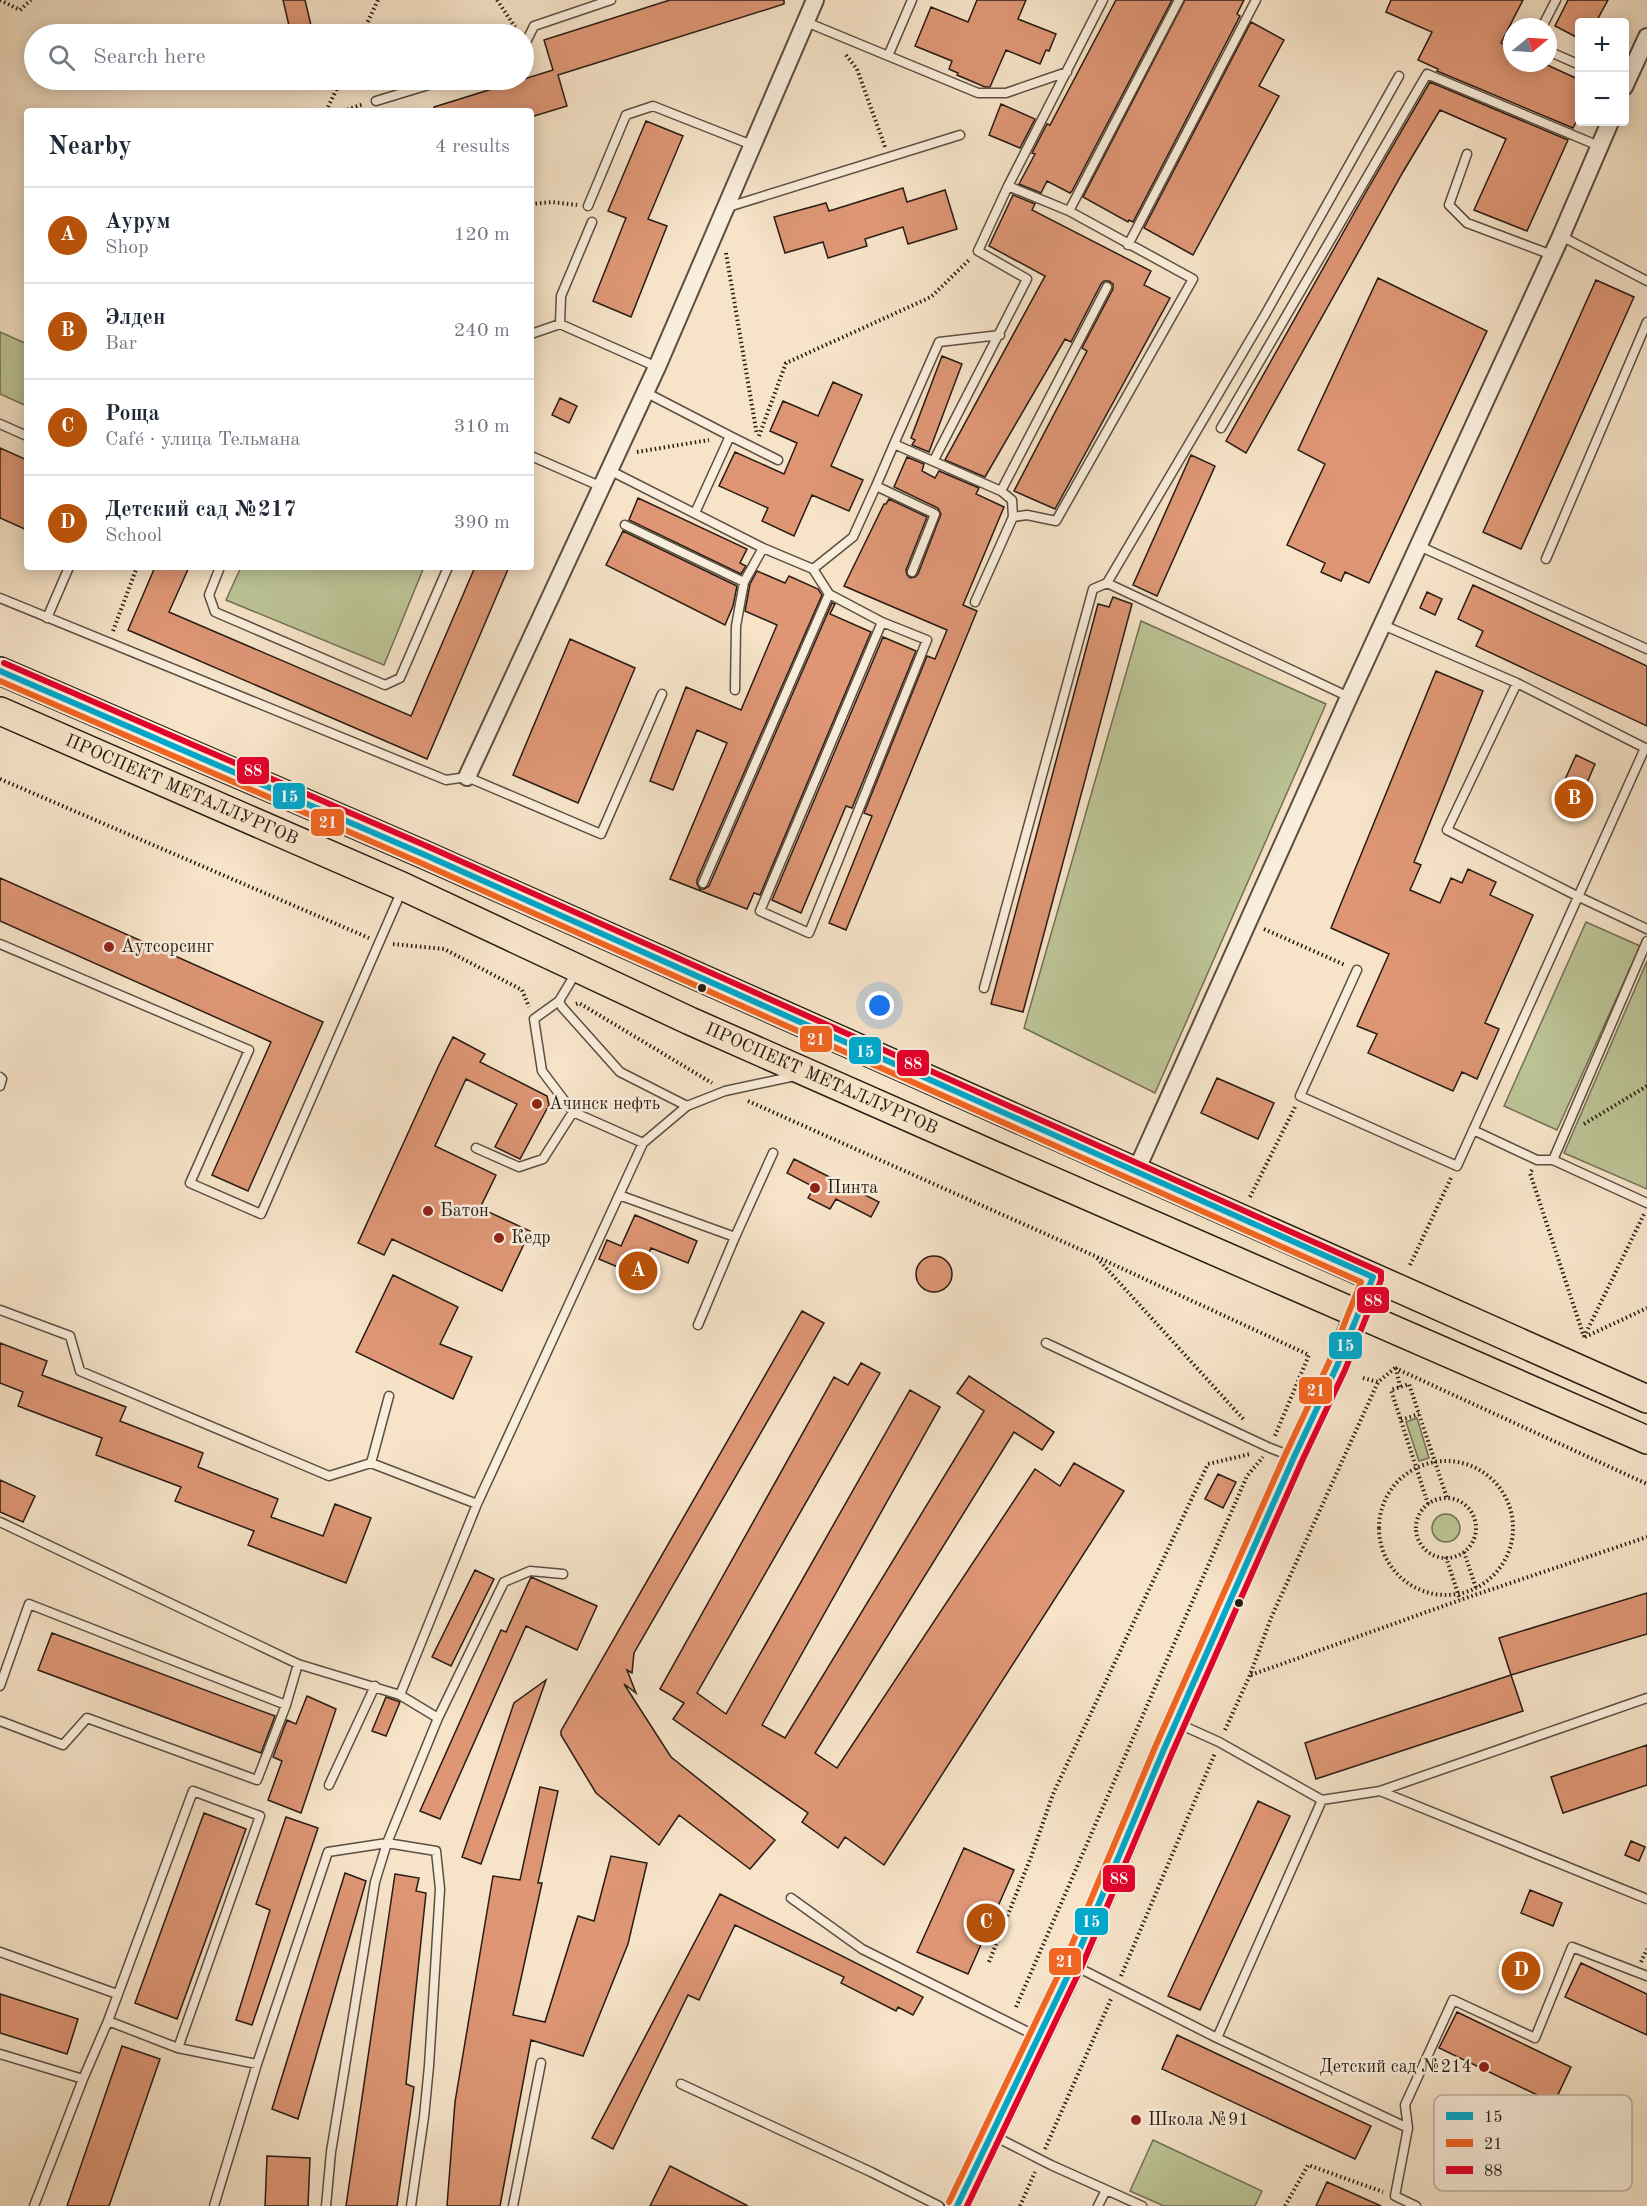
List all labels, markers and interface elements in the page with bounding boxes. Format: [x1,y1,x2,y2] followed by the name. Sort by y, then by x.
[1503,18,1557,72] north arrow
[1575,18,1629,126] map controls
[1575,18,1629,72] button: +
[24,24,534,90] search box
[45,41,78,74] icon: search
[93,46,206,68] text: Search here
[1575,72,1629,126] button: −
[48,134,132,160] text: Nearby
[435,137,510,157] text: 4 results
[105,211,171,233] text: Аурум
[60,225,75,245] text: A
[454,225,510,245] text: 120 m
[105,238,149,258] text: Shop
[105,307,165,329] text: Элден
[60,321,75,341] text: B
[454,321,510,341] text: 240 m
[105,334,137,354] text: Bar
[105,403,160,425] text: Роща
[61,417,74,437] text: C
[454,417,510,437] text: 310 m
[105,430,300,450] text: Café · улица Тельмана
[105,499,296,521] text: Детский сад №217
[60,513,75,533] text: D
[454,513,510,533] text: 390 m
[105,526,162,546] text: School
[62,731,301,849] street label: ПРОСПЕКТ МЕТАЛЛУРГОВ
[236,756,270,785] line badge: 88
[244,764,262,780] text: 88
[1554,776,1594,822] pin: B
[272,782,306,810] line badge: 15
[280,790,298,806] text: 15
[310,808,345,837] line badge: 21
[319,816,337,832] text: 21
[121,938,214,956] place label: Аутсорсинг
[102,940,116,954] marker: Аутсорсинг
[696,982,708,994] unlabelled marker
[865,991,894,1020] your location
[702,1020,940,1138] street label: ПРОСПЕКТ МЕТАЛЛУРГОВ
[799,1025,833,1053] line badge: 21
[807,1033,825,1049] text: 21
[848,1036,882,1065] line badge: 15
[856,1045,874,1061] text: 15
[896,1049,930,1077] line badge: 88
[904,1057,922,1073] text: 88
[549,1095,660,1114] place label: Ачинск нефть
[530,1097,544,1111] marker: Ачинск нефть
[827,1179,878,1197] place label: Пинта
[808,1181,822,1195] marker: Пинта
[440,1202,489,1220] place label: Батон
[421,1204,435,1218] marker: Батон
[511,1229,551,1247] place label: Кедр
[492,1231,506,1245] marker: Кедр
[618,1248,658,1294] pin: A
[1356,1286,1390,1314] line badge: 88
[1364,1294,1382,1310] text: 88
[1328,1331,1363,1360] line badge: 15
[1336,1339,1354,1355] text: 15
[1298,1376,1333,1405] line badge: 21
[1307,1384,1325,1400] text: 21
[1233,1597,1245,1609] unlabelled marker
[1102,1864,1136,1893] line badge: 88
[1110,1872,1128,1888] text: 88
[966,1900,1006,1946] pin: C
[1074,1907,1109,1936] line badge: 15
[1082,1915,1100,1931] text: 15
[1048,1947,1082,1976] line badge: 21
[1502,1948,1540,1994] pin: D
[1056,1955,1074,1971] text: 21
[1319,2058,1472,2076] place label: Детский сад №214
[1477,2060,1491,2074] marker: Детский сад №214
[1434,2095,1632,2191] legend
[1484,2110,1503,2126] text: 15
[1148,2111,1249,2129] place label: Школа №91
[1129,2113,1143,2127] marker: Школа №91
[1484,2137,1503,2153] text: 21
[1484,2164,1503,2180] text: 88

